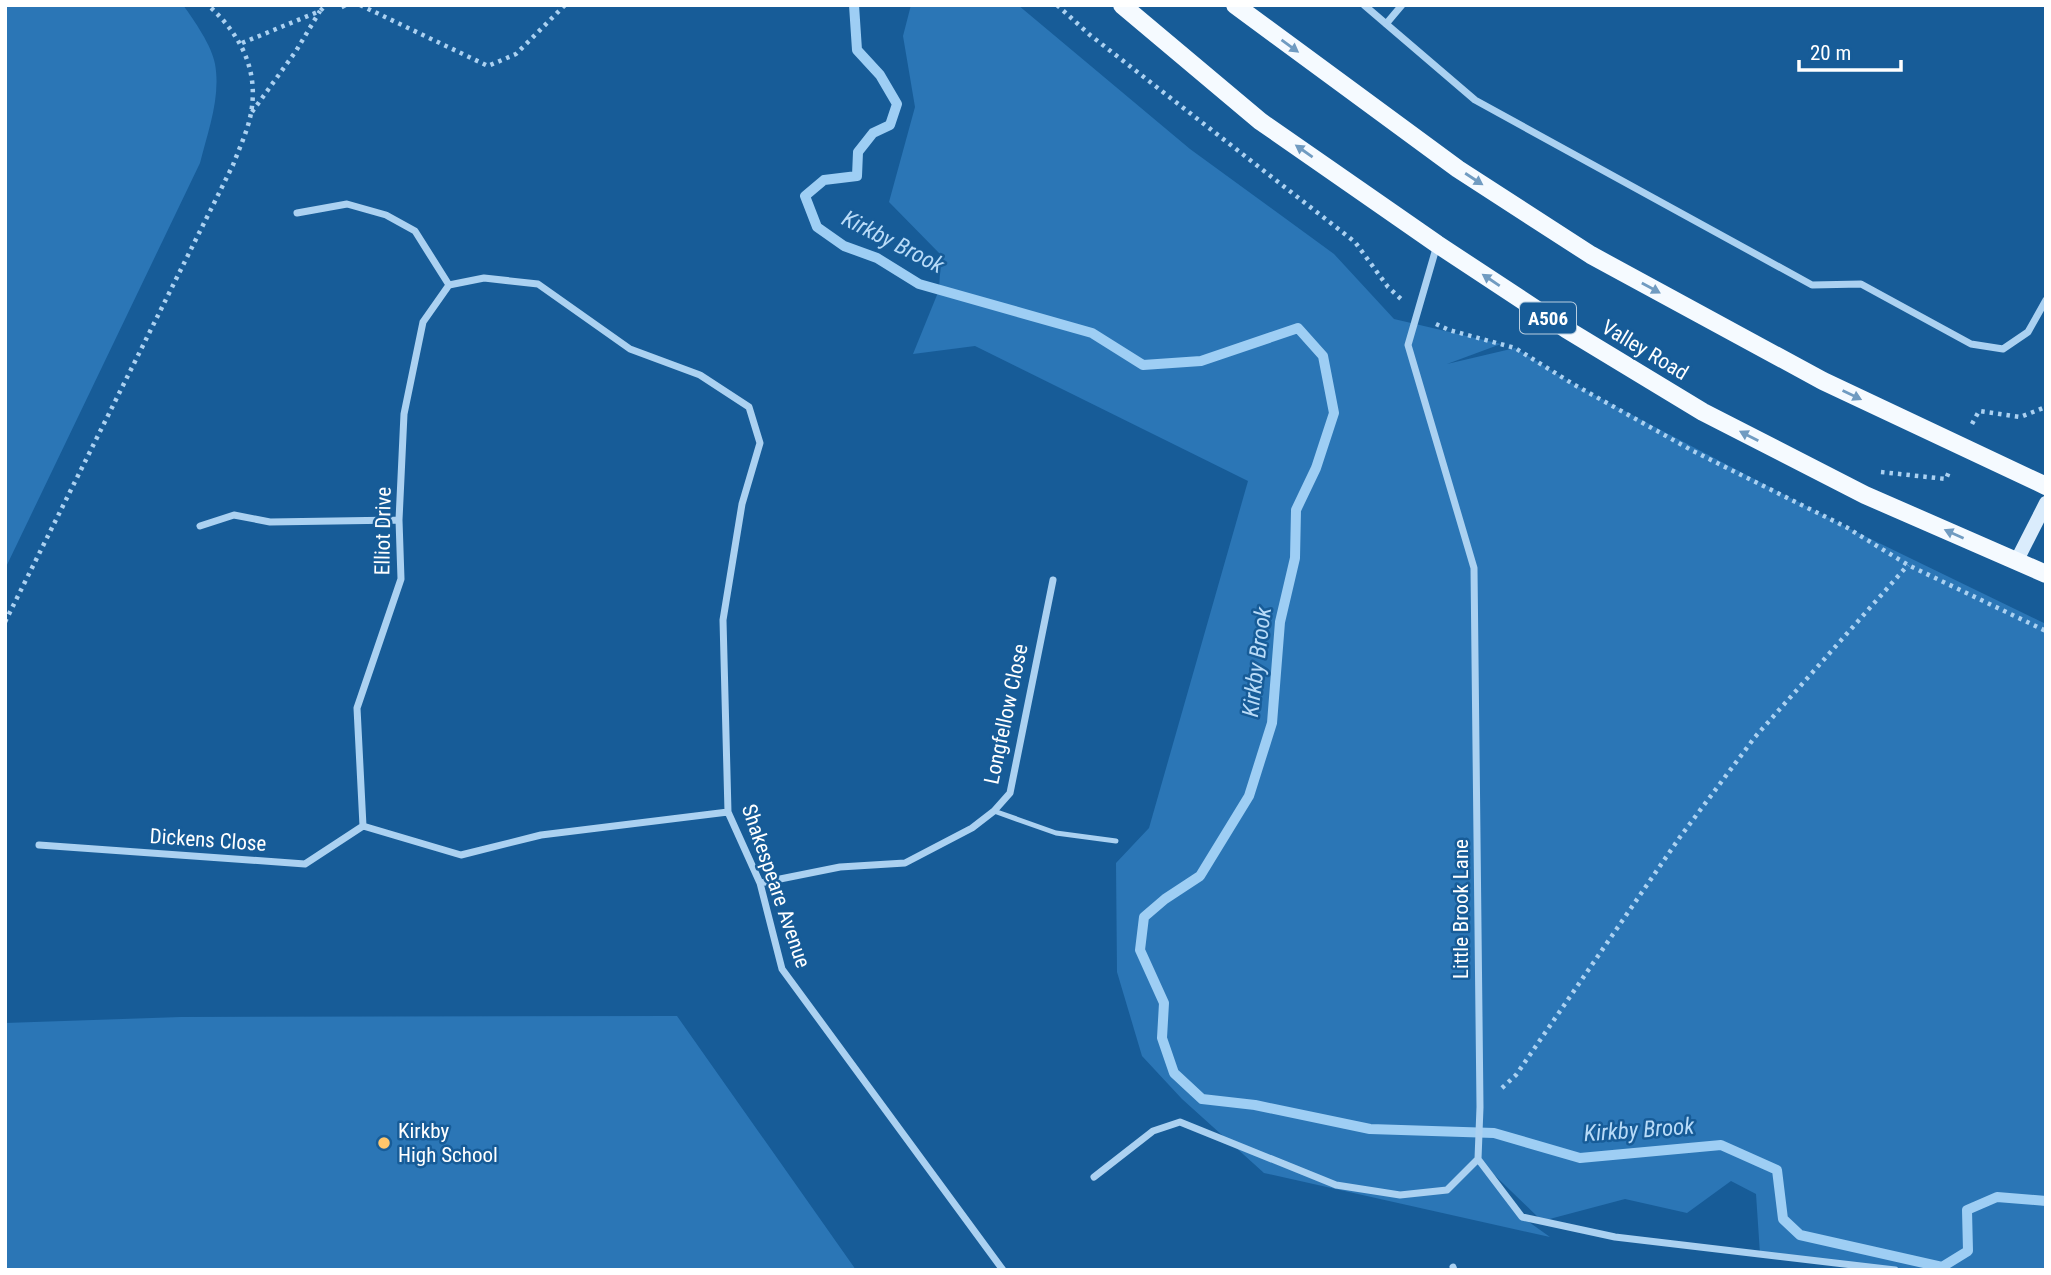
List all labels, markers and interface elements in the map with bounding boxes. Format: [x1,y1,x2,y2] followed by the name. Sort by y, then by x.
[1799,28,1900,72] scale bar
[1281,39,1299,53] one-way arrow
[1810,41,1851,65] text: 20 m
[1295,144,1313,158] one-way arrow
[1465,173,1484,186] one-way arrow
[838,205,949,280] water label: Kirkby Brook
[1482,274,1501,287] one-way arrow
[1642,281,1662,293] one-way arrow
[1520,302,1576,334] road number: A506
[1597,315,1693,385] street label: Valley Road
[1842,389,1862,401] one-way arrow
[1739,430,1759,441] one-way arrow
[370,486,396,575] street label: Elliot Drive
[1944,528,1964,540] one-way arrow
[1237,604,1277,719] water label: Kirkby Brook
[979,642,1033,786] street label: Longfellow Close
[737,801,815,971] street label: Shakespeare Avenue
[149,824,267,856] street label: Dickens Close
[1449,839,1473,979] street label: Little Brook Lane
[1583,1113,1696,1147] water label: Kirkby Brook
[398,1119,498,1167] place label: Kirkby High School
[376,1135,392,1151] marker: Kirkby High School

